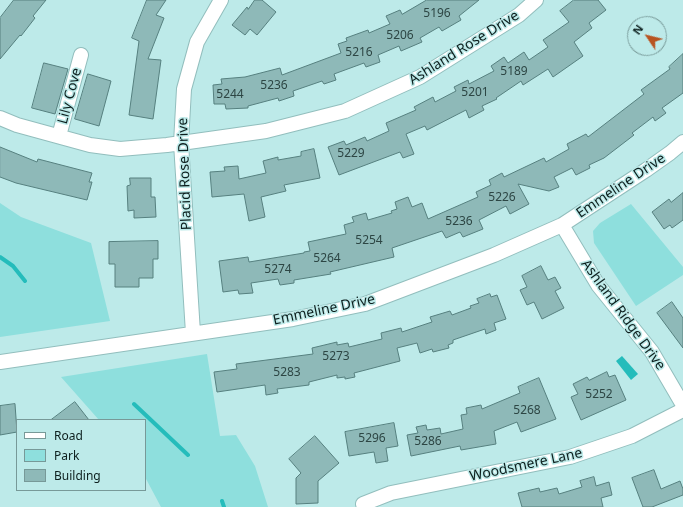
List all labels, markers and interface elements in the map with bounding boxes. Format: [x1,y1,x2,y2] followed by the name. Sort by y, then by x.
[406,7,522,89] street label: Ashland Rose Drive
[423,7,451,21] house number: 5196
[627,16,667,56] north arrow
[629,21,646,37] text: N
[386,29,414,43] house number: 5206
[345,46,373,60] house number: 5216
[500,65,528,79] house number: 5189
[54,66,86,126] street label: Lily Cove
[260,79,288,93] house number: 5236
[461,86,489,100] house number: 5201
[216,88,244,102] house number: 5244
[175,117,195,231] street label: Placid Rose Drive
[337,147,365,161] house number: 5229
[573,150,669,222] street label: Emmeline Drive
[488,191,516,205] house number: 5226
[445,215,473,229] house number: 5236
[355,234,383,248] house number: 5254
[313,252,341,266] house number: 5264
[577,257,669,373] street label: Ashland Ridge Drive
[264,263,292,277] house number: 5274
[271,291,377,329] street label: Emmeline Drive
[322,350,350,364] house number: 5273
[273,366,301,380] house number: 5283
[585,388,613,402] house number: 5252
[513,404,541,418] house number: 5268
[16,419,146,491] legend
[54,427,83,444] text: Road
[358,432,386,446] house number: 5296
[414,435,442,449] house number: 5286
[468,445,584,485] street label: Woodsmere Lane
[54,447,79,464] text: Park
[54,467,101,484] text: Building

